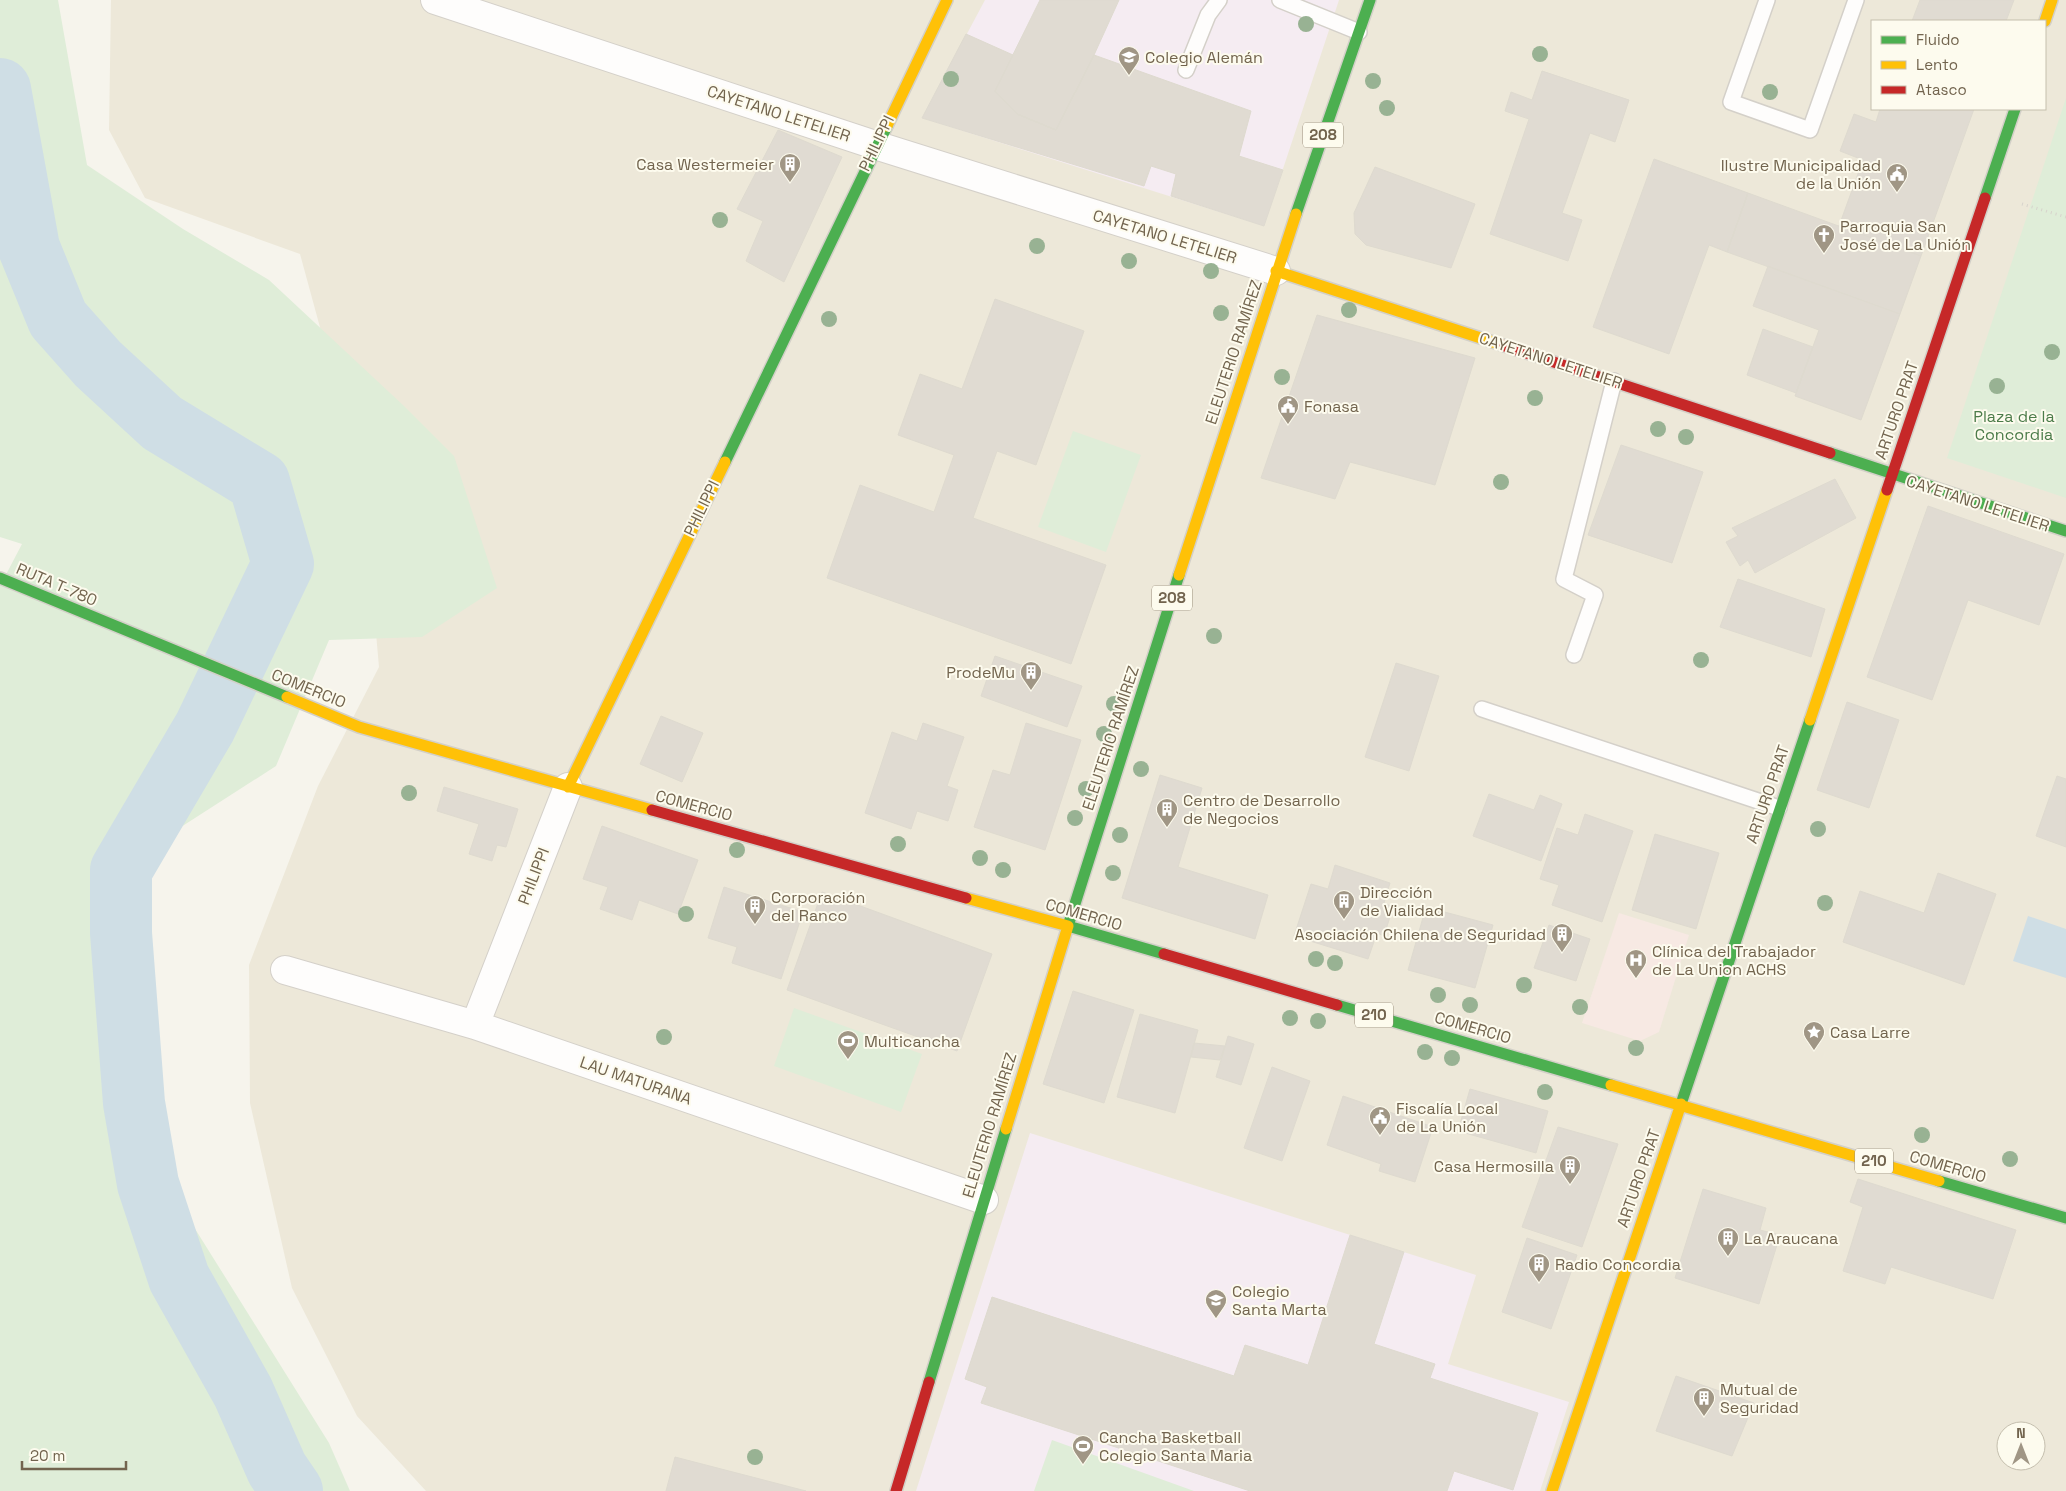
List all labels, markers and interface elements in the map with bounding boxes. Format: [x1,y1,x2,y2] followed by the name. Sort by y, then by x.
[1871,20,2046,110] legend
[1916,30,1960,49] text: Fluido
[1117,45,1141,76] school or university icon: Colegio Alemán
[1145,47,1263,68] place label: Colegio Alemán
[1916,55,1958,74] text: Lento
[705,80,853,147] street label: CAYETANO LETELIER
[1916,80,1967,99] text: Atasco
[854,112,899,175] street label: PHILIPPI
[1303,122,1343,148] road number: 208
[778,152,802,183] building icon: Casa Westermeier
[636,154,774,175] place label: Casa Westermeier
[1721,155,1881,194] place label: Ilustre Municipalidad de la Unión
[1885,162,1909,193] public building icon: Ilustre Municipalidad de la Unión
[1090,205,1239,268] street label: CAYETANO LETELIER
[1840,216,1971,255] place label: Parroquia San José de La Unión
[1812,223,1836,254] church icon: Parroquia San José de La Unión
[1200,277,1267,427] street label: ELEUTERIO RAMÍREZ
[1477,327,1625,394] street label: CAYETANO LETELIER
[1870,358,1923,462] street label: ARTURO PRAT
[1276,394,1300,425] public building icon: Fonasa
[1304,396,1359,417] place label: Fonasa
[1973,406,2055,445] park label: Plaza de la Concordia
[1904,470,2052,537] street label: CAYETANO LETELIER
[679,477,724,540] street label: PHILIPPI
[13,558,101,611] street label: RUTA T-780
[1152,586,1192,610] road number: 208
[1019,660,1043,691] building icon: ProdeMu
[946,662,1015,683] place label: ProdeMu
[1077,663,1144,813] street label: ELEUTERIO RAMÍREZ
[268,664,349,713] street label: COMERCIO
[1741,742,1794,846] street label: ARTURO PRAT
[653,785,735,826] street label: COMERCIO
[1183,790,1340,829] place label: Centro de Desarrollo de Negocios
[1155,797,1179,828] building icon: Centro de Desarrollo de Negocios
[513,845,554,908] street label: PHILIPPI
[1360,882,1444,921] place label: Dirección de Vialidad
[771,887,865,926] place label: Corporación del Ranco
[1332,889,1356,920] building icon: Dirección de Vialidad
[743,894,767,925] building icon: Corporación del Ranco
[1043,894,1125,935] street label: COMERCIO
[1550,922,1574,953] building icon: Asociación Chilena de Seguridad
[1295,924,1546,945] place label: Asociación Chilena de Seguridad
[1652,941,1816,980] place label: Clínica del Trabajador de La Union ACHS
[1624,948,1648,979] hospital icon: Clínica del Trabajador de La Union ACHS
[1355,1002,1393,1028] road number: 210
[1432,1007,1514,1048] street label: COMERCIO
[1802,1020,1826,1051] place icon: Casa Larre
[1830,1022,1910,1043] place label: Casa Larre
[836,1029,860,1060] sports icon: Multicancha
[864,1031,960,1052] place label: Multicancha
[957,1050,1022,1200] street label: ELEUTERIO RAMÍREZ
[577,1051,695,1109] street label: LAU MATURANA
[1396,1098,1498,1137] place label: Fiscalía Local de La Unión
[1368,1105,1392,1136] public building icon: Fiscalía Local de La Unión
[1612,1126,1665,1230] street label: ARTURO PRAT
[1907,1146,1989,1187] street label: COMERCIO
[1855,1148,1893,1174] road number: 210
[1558,1154,1582,1185] building icon: Casa Hermosilla
[1434,1156,1554,1177] place label: Casa Hermosilla
[1716,1226,1740,1257] building icon: La Araucana
[1744,1228,1838,1249] place label: La Araucana
[1527,1252,1551,1283] building icon: Radio Concordia
[1555,1254,1681,1275] place label: Radio Concordia
[1232,1281,1327,1320] place label: Colegio Santa Marta
[1204,1288,1228,1319] school or university icon: Colegio Santa Marta
[1720,1379,1799,1418] place label: Mutual de Seguridad
[1692,1386,1716,1417] building icon: Mutual de Seguridad
[1996,1421,2046,1471] north arrow
[2016,1424,2026,1442] text: N
[1099,1427,1252,1466] place label: Cancha Basketball Colegio Santa Maria
[1071,1434,1095,1465] sports icon: Cancha Basketball Colegio Santa Maria
[22,1438,126,1470] scale bar
[30,1446,65,1465] text: 20 m

